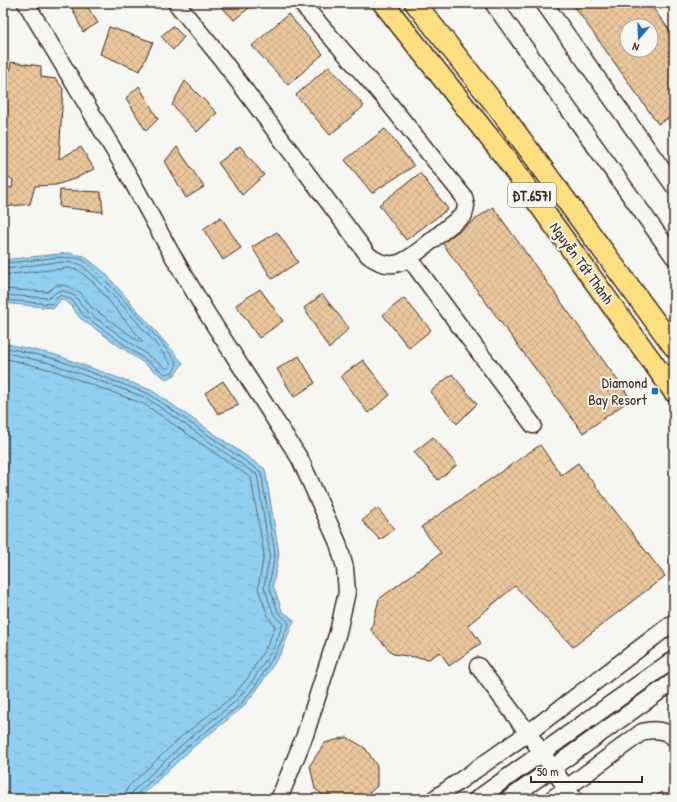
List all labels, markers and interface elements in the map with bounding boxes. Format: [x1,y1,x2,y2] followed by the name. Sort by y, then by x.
[619,18,659,58] north arrow
[631,40,641,55] text: N
[508,183,556,207] road number: ĐT.657I
[545,218,619,308] street label: Nguyễn Tất Thành
[588,372,648,410] place label: Diamond Bay Resort
[650,386,660,396] marker: Diamond Bay Resort
[531,758,642,784] scale bar
[537,763,558,780] text: 50 m

